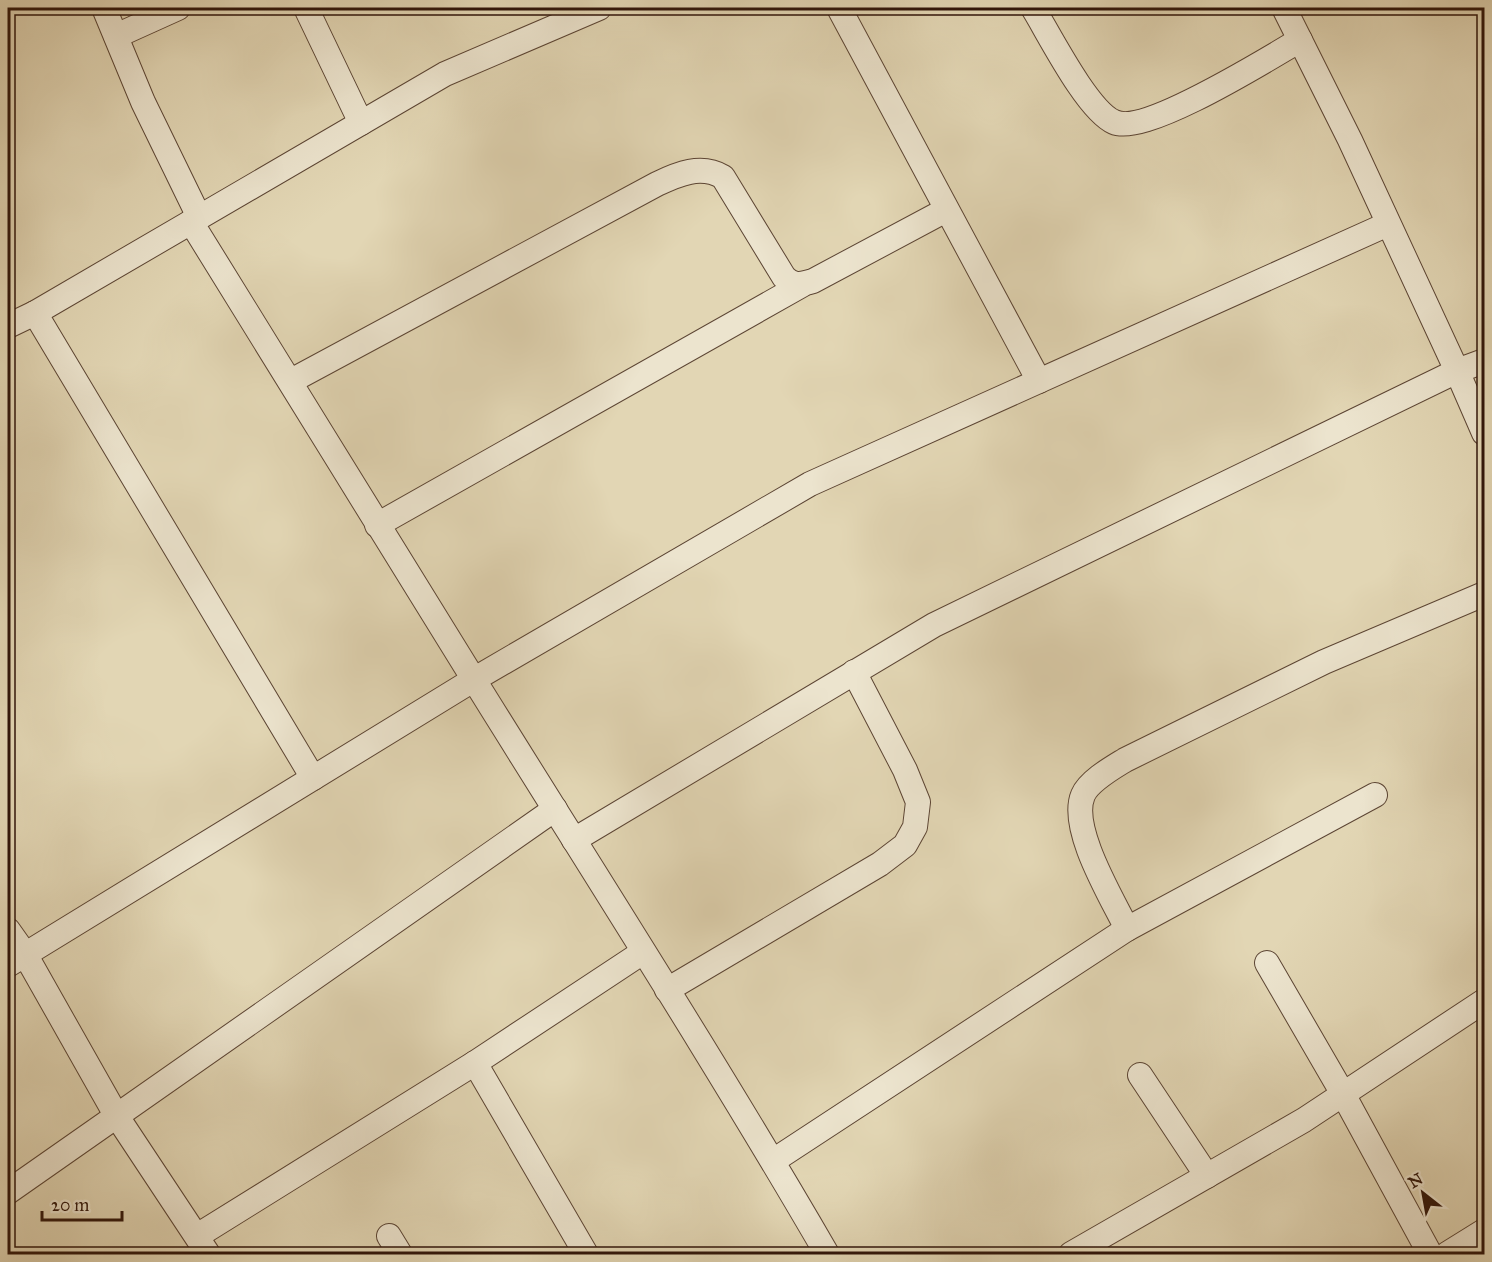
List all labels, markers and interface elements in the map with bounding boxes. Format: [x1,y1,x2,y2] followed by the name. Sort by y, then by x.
[1393,1163,1453,1223] north arrow
[1405,1169,1427,1192] text: N
[42,1184,122,1222] scale bar
[51,1194,89,1216] text: 20 m

